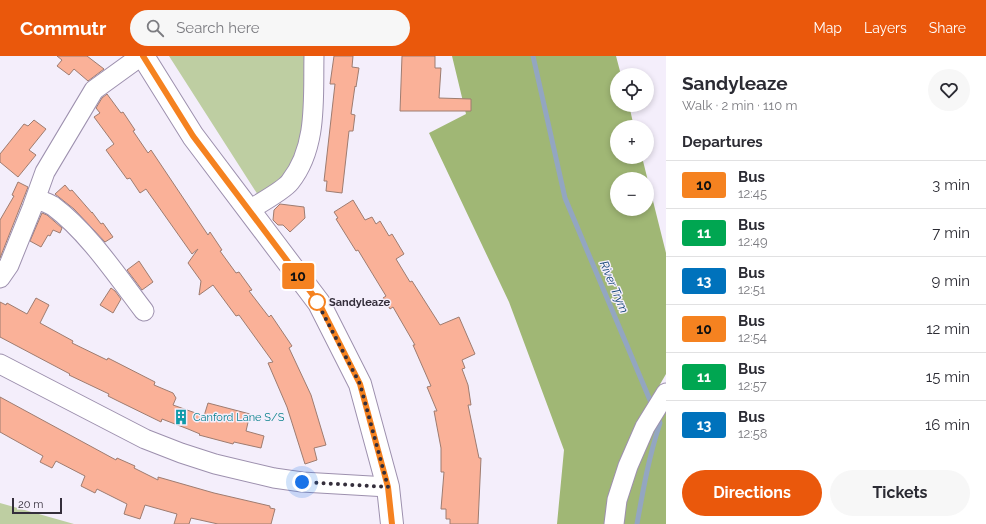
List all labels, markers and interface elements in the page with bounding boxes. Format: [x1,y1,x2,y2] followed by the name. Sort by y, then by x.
[130,10,410,46] search box
[20,17,106,39] text: Commutr
[144,17,166,39] icon: search
[176,19,260,37] text: Search here
[814,20,842,36] text: Map
[864,20,907,36] text: Layers
[929,20,966,36] text: Share
[610,68,654,216] map controls
[610,68,654,112] button: locate
[928,69,970,111] button: heart
[682,72,788,94] text: Sandyleaze
[682,98,797,113] text: Walk · 2 min · 110 m
[610,120,654,164] button: +
[682,133,763,151] text: Departures
[738,168,765,186] text: Bus
[610,172,654,216] button: −
[932,176,970,194] text: 3 min
[696,177,712,193] text: 10
[738,186,767,201] text: 12:45
[738,216,765,234] text: Bus
[932,224,970,242] text: 7 min
[697,225,711,241] text: 11
[738,234,768,249] text: 12:49
[597,259,631,315] water label: River Trym
[280,263,316,289] line badge: 10
[738,264,765,282] text: Bus
[290,268,306,284] text: 10
[932,272,970,290] text: 9 min
[697,273,711,289] text: 13
[738,282,765,297] text: 12:51
[308,293,326,311] marker: Sandyleaze
[329,296,391,309] place label: Sandyleaze
[738,312,765,330] text: Bus
[926,320,970,338] text: 12 min
[696,321,712,337] text: 10
[738,330,767,345] text: 12:54
[738,360,765,378] text: Bus
[926,368,970,386] text: 15 min
[697,369,711,385] text: 11
[738,378,767,393] text: 12:57
[172,408,190,426] building icon: Canford Lane S/S
[738,408,765,426] text: Bus
[193,411,285,424] place label: Canford Lane S/S
[925,416,970,434] text: 16 min
[697,417,711,433] text: 13
[738,426,768,441] text: 12:58
[682,470,822,516] button: Directions
[830,470,970,516] button: Tickets
[292,472,312,492] your location
[12,496,62,515] scale bar
[18,498,43,511] text: 20 m

